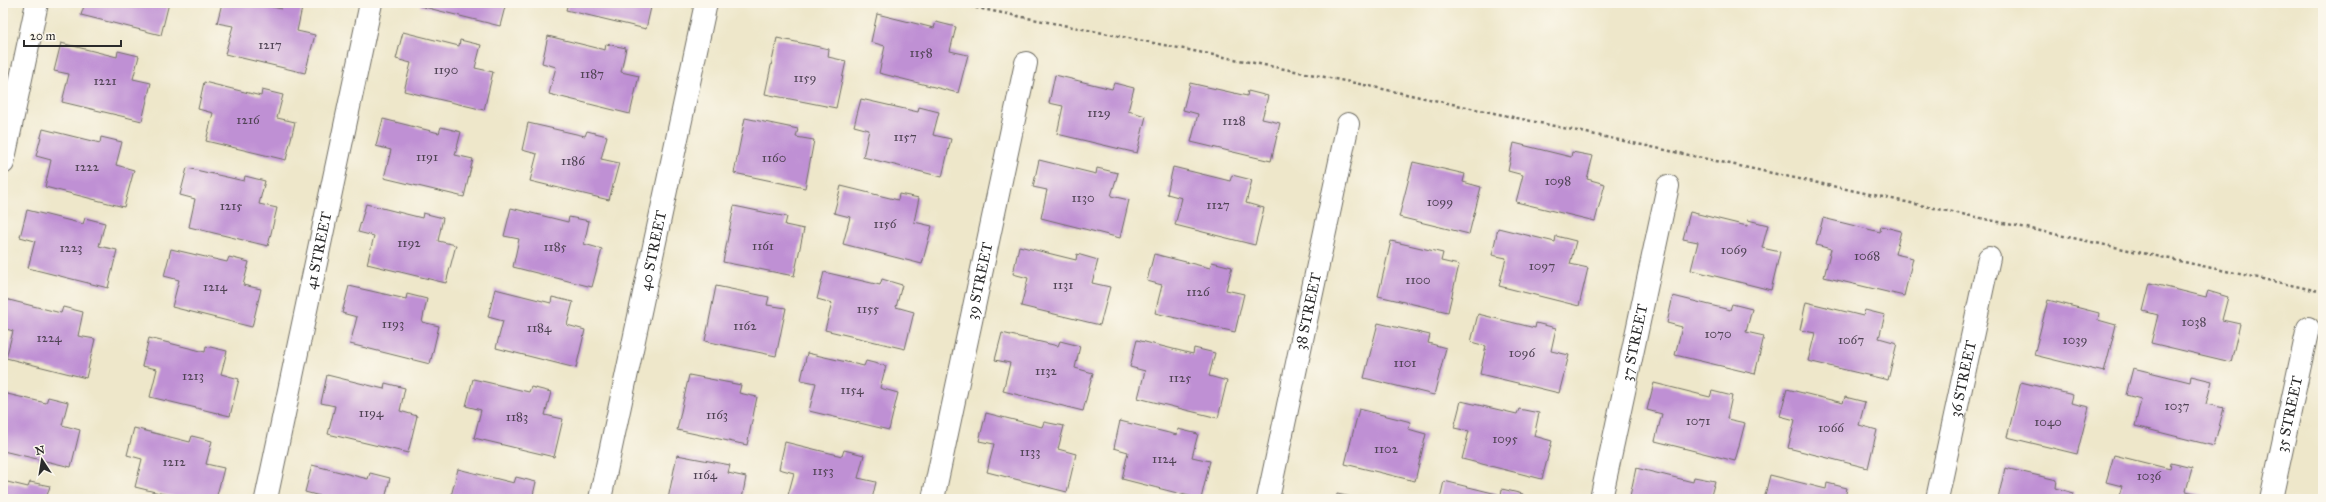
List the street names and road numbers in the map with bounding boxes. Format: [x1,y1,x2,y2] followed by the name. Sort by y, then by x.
[636,209,670,292] street label: 40 STREET
[302,210,336,291] street label: 41 STREET
[963,241,997,321] street label: 39 STREET
[1291,271,1325,351] street label: 38 STREET
[1617,302,1652,383] street label: 37 STREET
[1946,339,1980,419] street label: 36 STREET
[2272,374,2306,454] street label: 35 STREET

